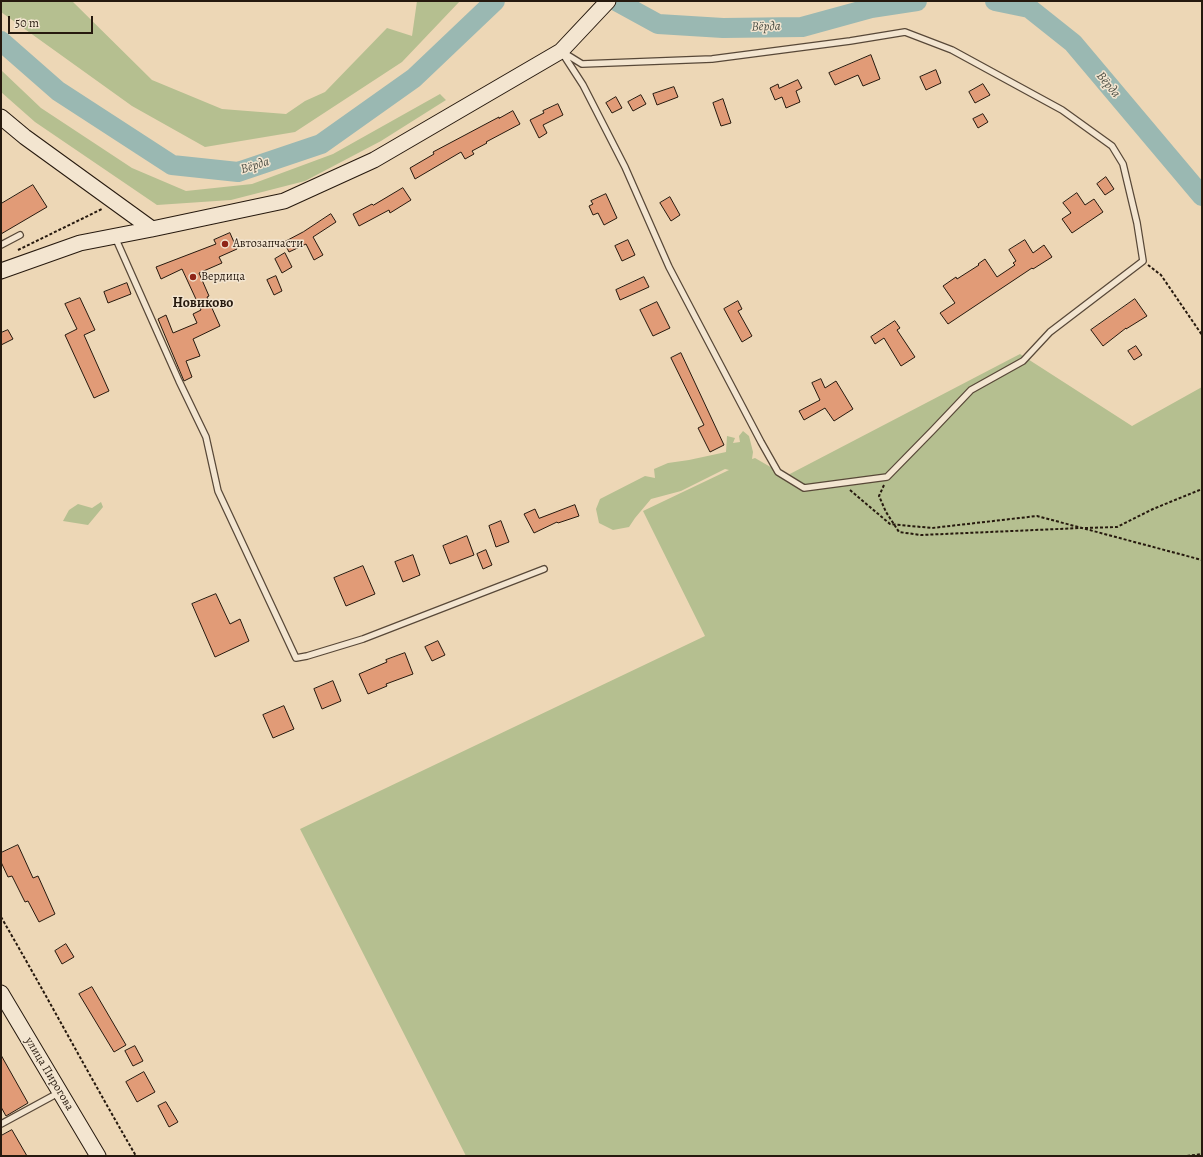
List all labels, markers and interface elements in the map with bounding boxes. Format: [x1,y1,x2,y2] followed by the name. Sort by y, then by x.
[10,8,95,34] scale bar
[15,15,39,31] text: 50 m
[751,19,781,35] water label: Вёрда
[1093,69,1123,101] water label: Вёрда
[239,154,271,178] water label: Вёрда
[233,237,303,251] place label: Автозапчасти
[220,239,230,249] marker: Автозапчасти
[201,270,245,284] place label: Вердица
[188,272,198,282] marker: Вердица
[173,296,233,312] district label: Новиково
[21,1035,77,1113] street label: улица Пирогова

